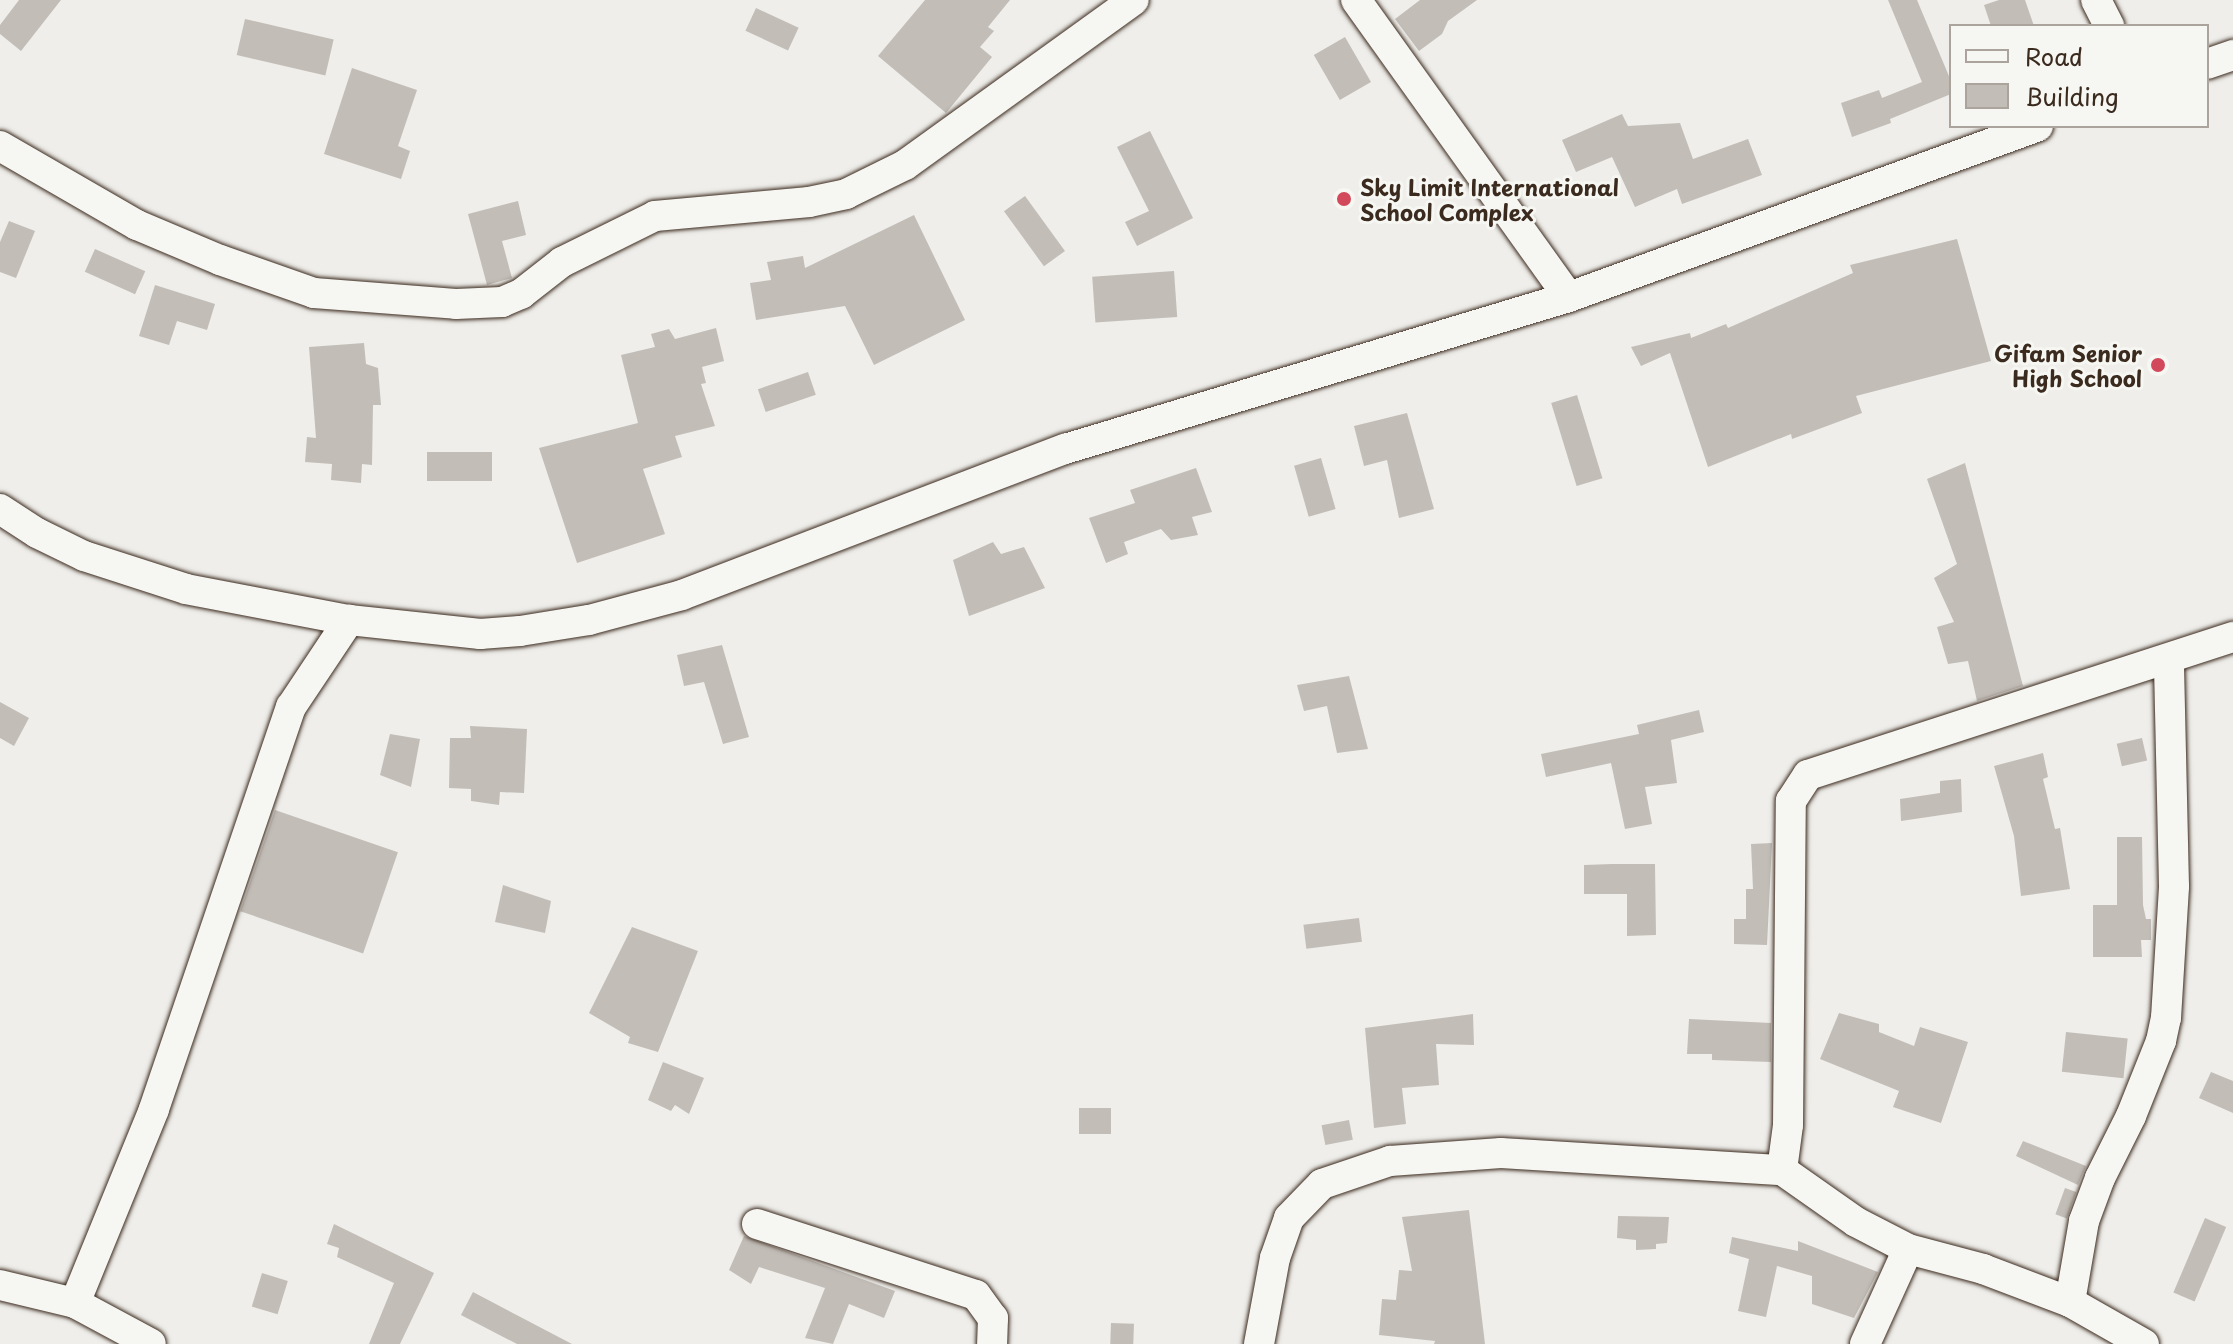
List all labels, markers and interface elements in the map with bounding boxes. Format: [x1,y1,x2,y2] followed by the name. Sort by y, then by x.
[1949,24,2209,128] legend
[2025,38,2083,74] text: Road
[2025,78,2119,114] text: Building
[1360,173,1620,224] place label: Sky Limit International School Complex
[1335,190,1353,208] marker: Sky Limit International School Complex
[1994,339,2142,390] place label: Gifam Senior High School
[2149,356,2167,374] marker: Gifam Senior High School

